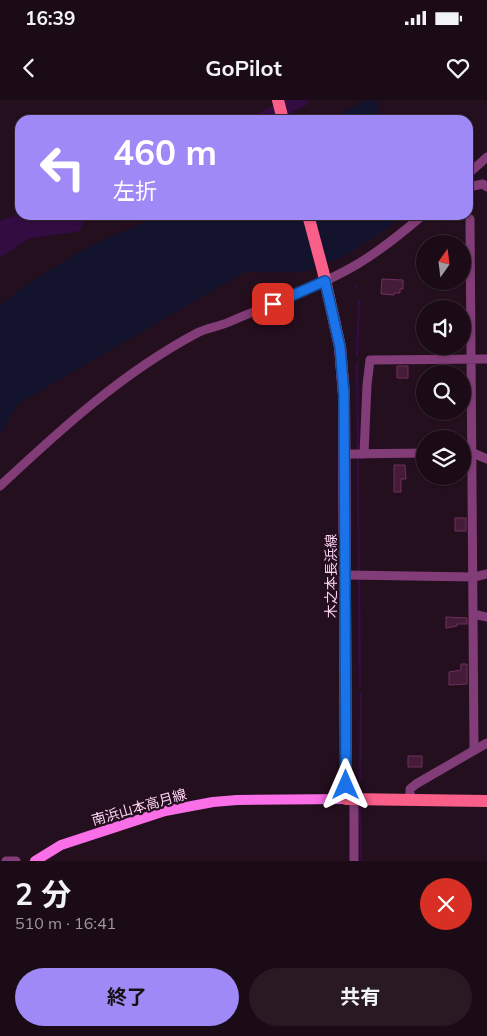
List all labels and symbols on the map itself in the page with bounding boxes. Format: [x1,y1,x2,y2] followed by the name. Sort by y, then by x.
[416,235,471,290] north arrow
[252,283,294,325] pin
[322,534,340,618] street label: 木之本長浜線
[319,758,371,810] position arrow
[89,785,189,829] street label: 南浜山本高月線

